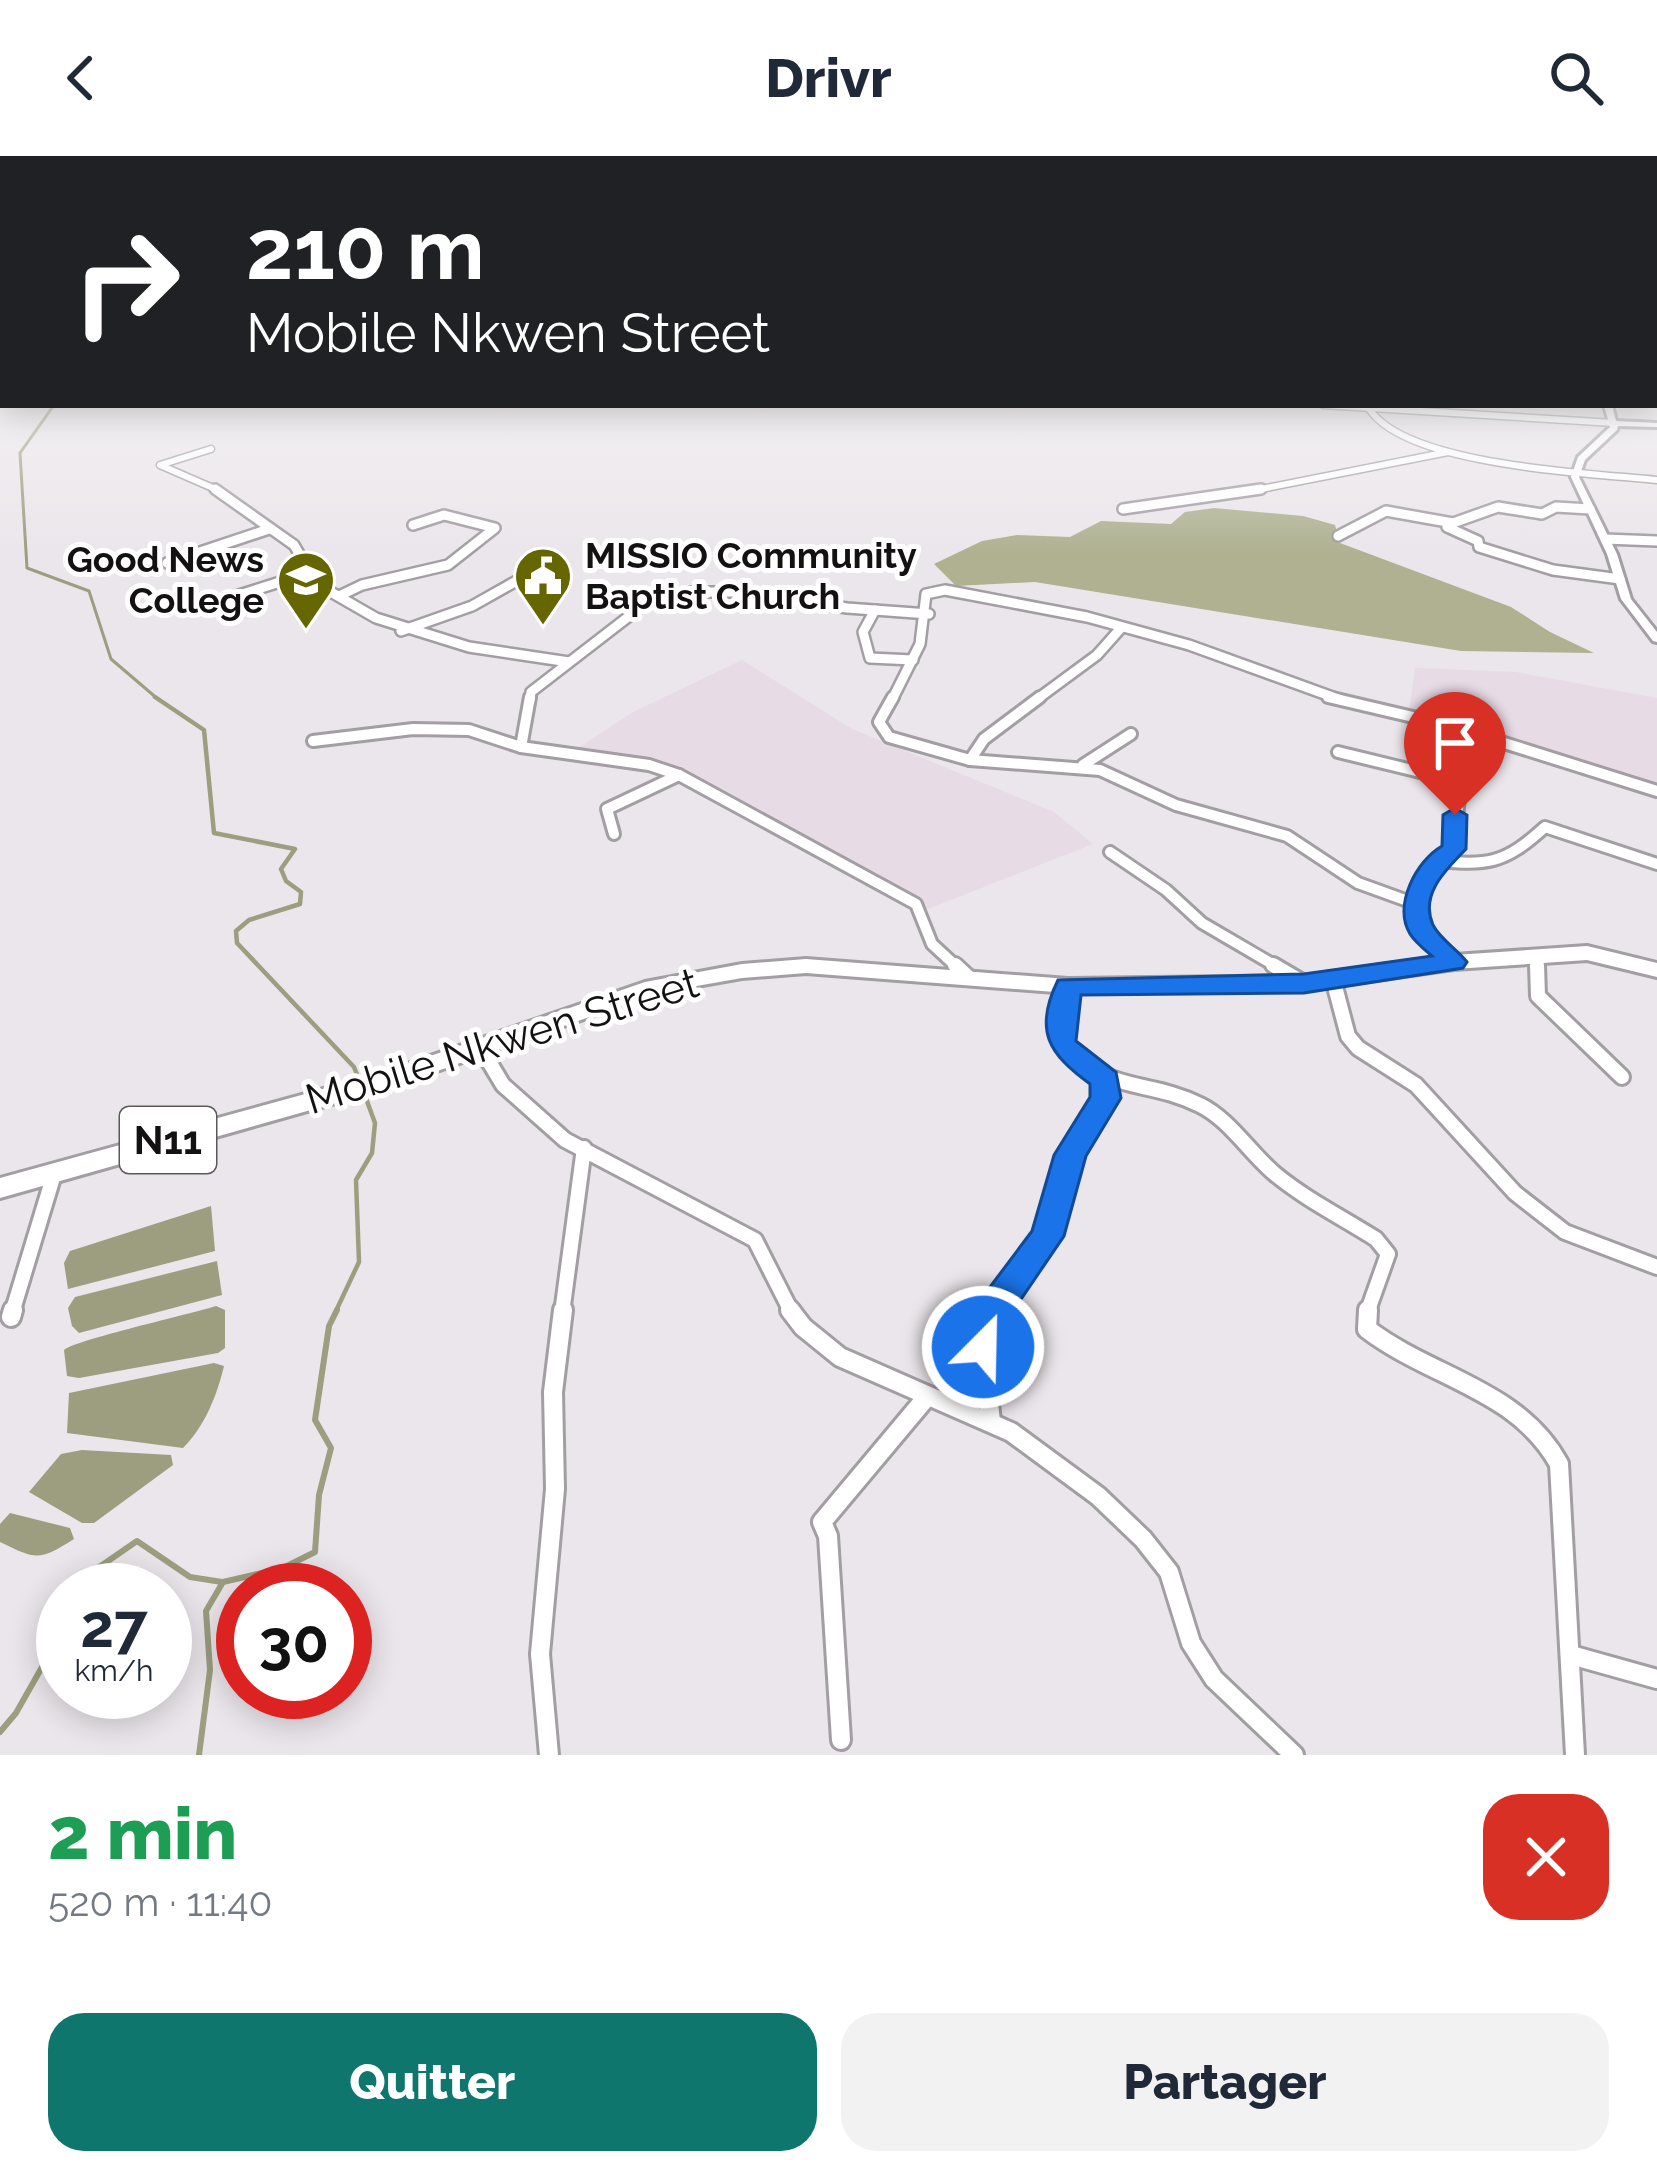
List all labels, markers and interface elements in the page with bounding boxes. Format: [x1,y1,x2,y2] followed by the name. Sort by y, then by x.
[48,45,114,111] icon: back
[1543,45,1609,111] icon: search
[765,46,892,110] text: Drivr
[246,200,485,299] text: 210 m
[48,204,204,360] icon: right
[246,301,770,365] text: Mobile Nkwen Street
[585,534,917,617] place label: MISSIO Community Baptist Church
[67,538,264,621] place label: Good News College
[512,545,574,627] public building icon: MISSIO Community Baptist Church
[275,549,337,631] school or university icon: Good News College
[1404,692,1506,815] pin
[1422,710,1488,776] icon: arrive
[300,958,704,1124] street label: Mobile Nkwen Street
[120,1107,216,1173] road number: N11
[920,1284,1046,1410] position arrow
[216,1563,372,1719] speed limit sign: 30
[80,1591,148,1661] text: 27
[74,1653,154,1688] text: km/h
[48,1791,237,1876] text: 2 min
[1483,1794,1609,1920] button: close
[48,1879,272,1925] text: 520 m · 11:40
[48,2013,817,2151] button: Quitter
[841,2013,1609,2151] button: Partager

